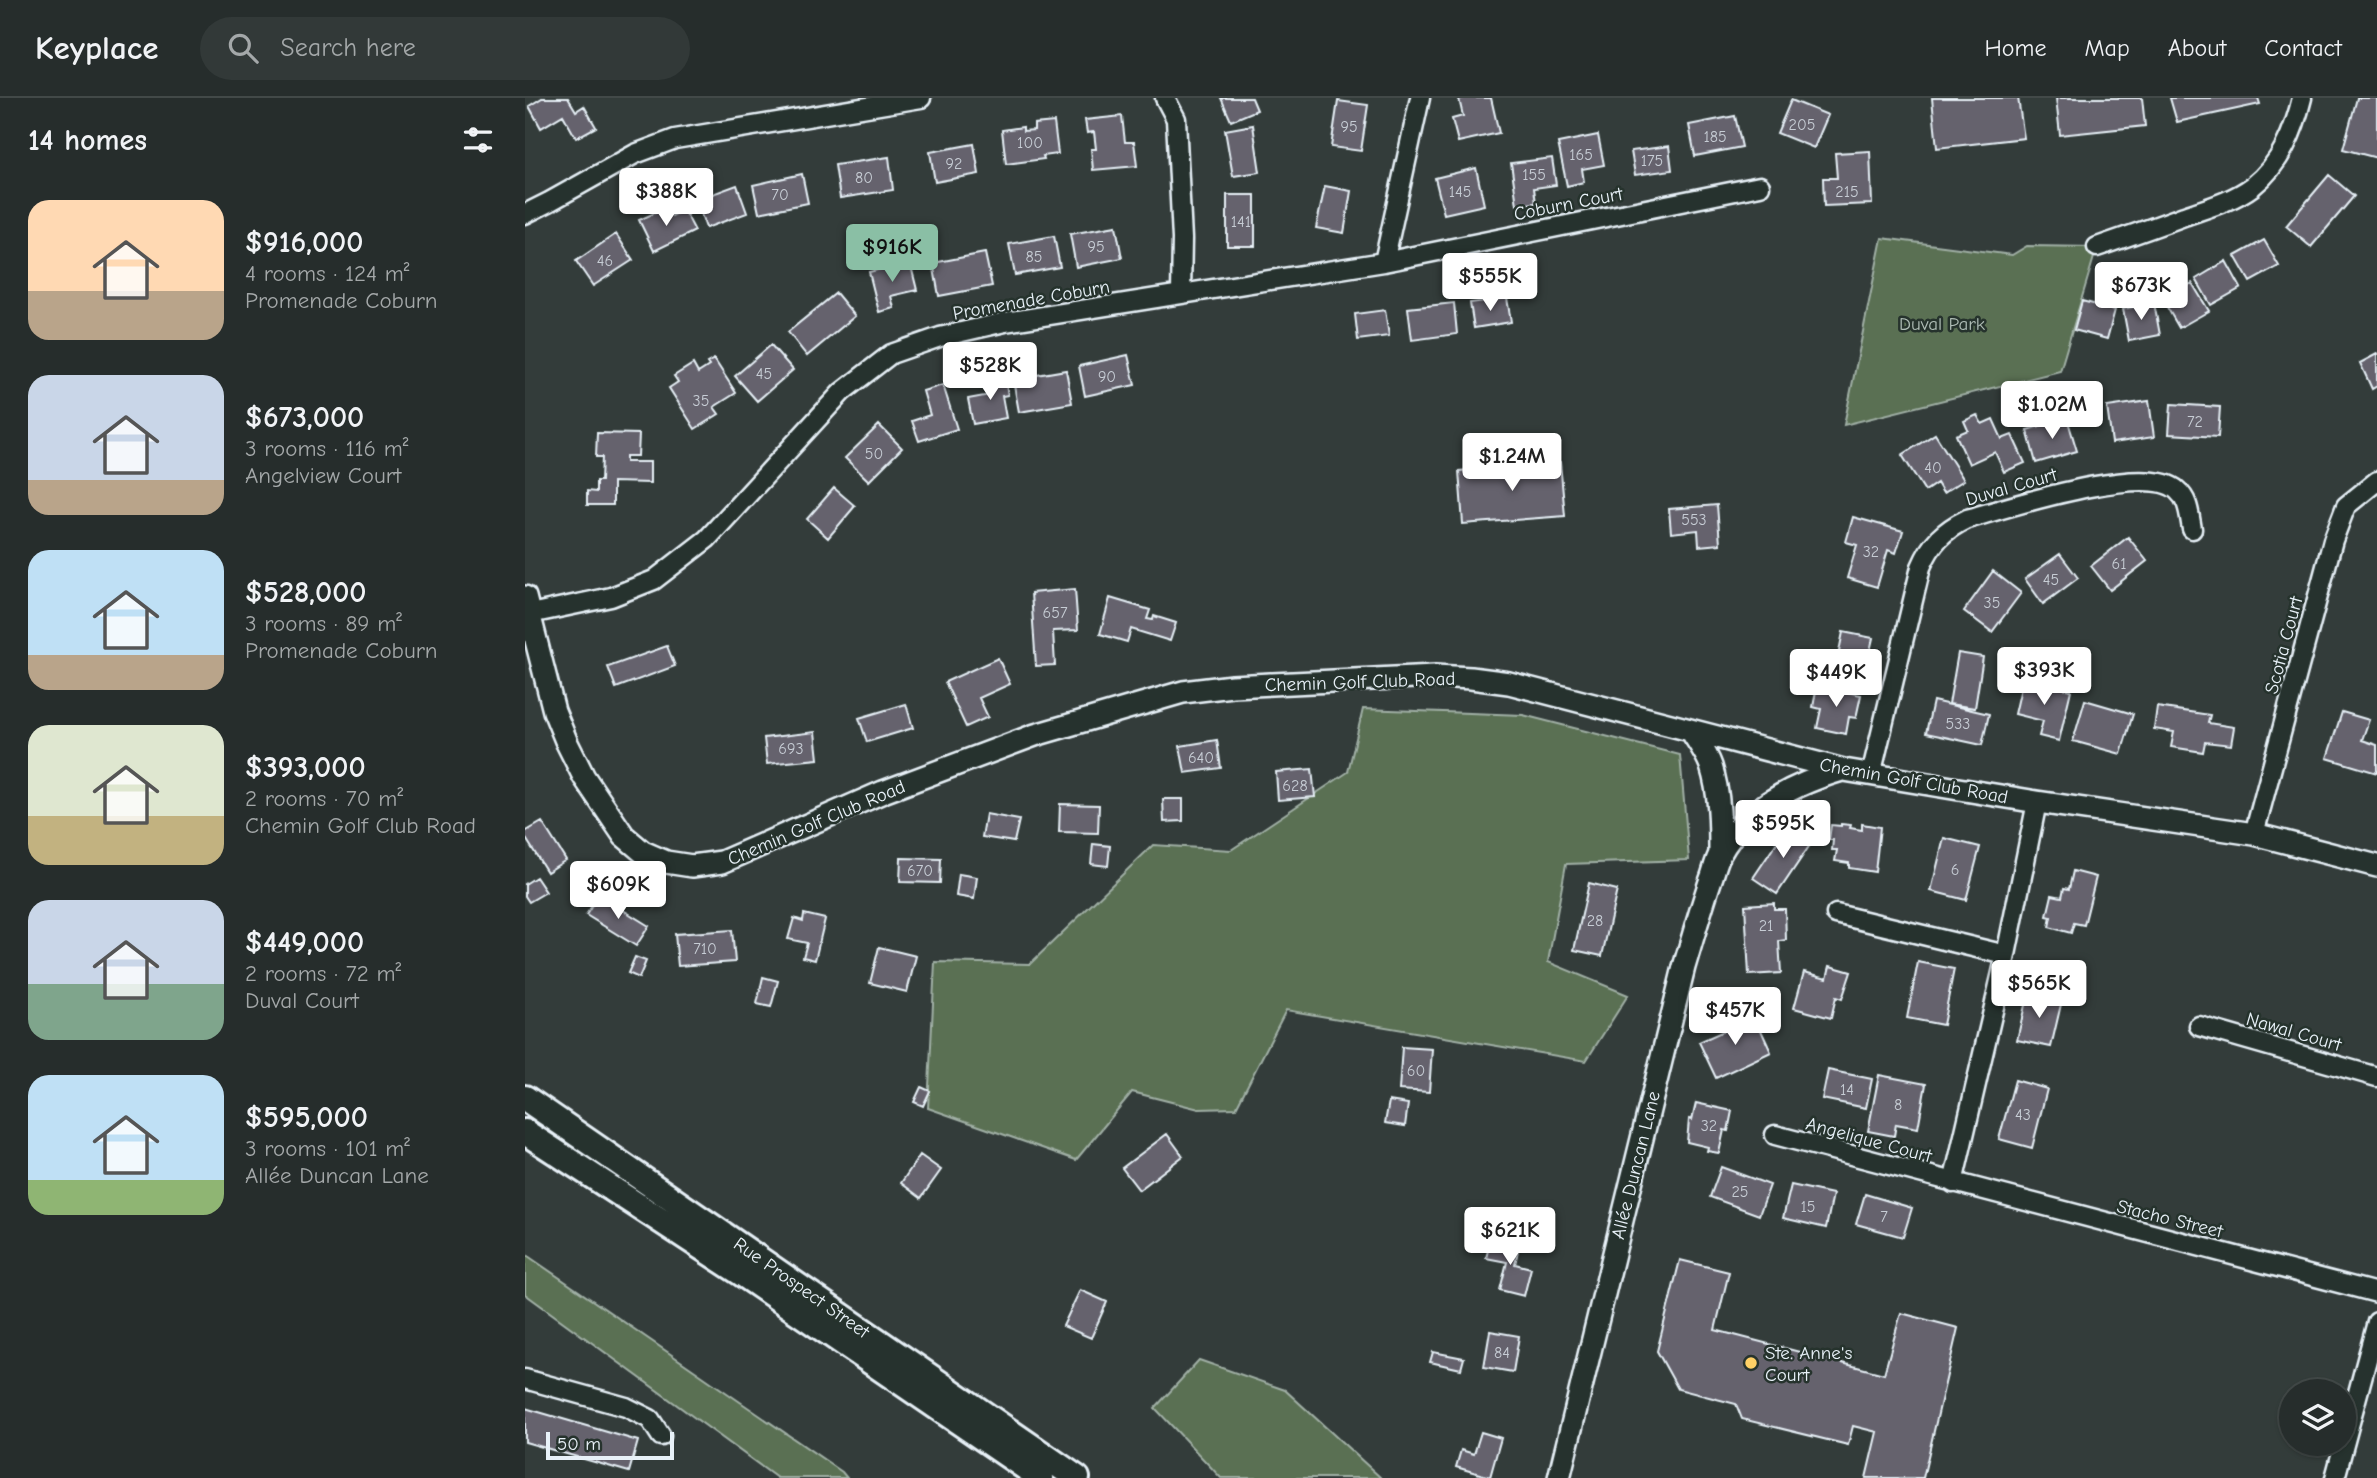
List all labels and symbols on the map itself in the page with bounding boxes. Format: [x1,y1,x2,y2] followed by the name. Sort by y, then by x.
[1789,116,1815,134] house number: 205
[1340,118,1358,136] house number: 95
[1703,128,1727,146] house number: 185
[1017,134,1043,152] house number: 100
[1569,146,1593,164] house number: 165
[1641,152,1663,170] house number: 175
[946,155,962,173] house number: 92
[1522,166,1546,184] house number: 155
[617,169,715,228] pin: $388K
[855,169,873,187] house number: 80
[1449,183,1471,201] house number: 145
[1512,183,1625,225] street label: Coburn Court
[1835,183,1859,201] house number: 215
[771,186,789,204] house number: 70
[1231,213,1251,231] house number: 141
[843,225,941,284] pin: $916K
[1087,238,1105,256] house number: 95
[1026,248,1042,266] house number: 85
[597,252,613,270] house number: 46
[1441,254,1539,313] pin: $555K
[2092,262,2190,322] pin: $673K
[951,275,1111,325] street label: Promenade Coburn
[1899,313,1986,335] park label: Duval Park
[941,342,1039,402] pin: $528K
[756,365,772,383] house number: 45
[1098,368,1116,386] house number: 90
[1995,382,2109,441] pin: $1.02M
[693,392,709,410] house number: 35
[2187,413,2203,431] house number: 72
[1455,434,1569,493] pin: $1.24M
[865,445,883,463] house number: 50
[1924,459,1942,477] house number: 40
[1963,463,2060,510] street label: Duval Court
[1681,511,1707,529] house number: 553
[1863,543,1879,561] house number: 32
[2111,555,2127,573] house number: 61
[2043,571,2059,589] house number: 45
[1984,594,2000,612] house number: 35
[2260,594,2308,696] street label: Scotia Court
[1043,604,1068,622] house number: 657
[1995,648,2093,707] pin: $393K
[1787,650,1885,709] pin: $449K
[1264,668,1456,696] street label: Chemin Golf Club Road
[1946,715,1970,733] house number: 533
[778,740,804,758] house number: 693
[1188,749,1214,767] house number: 640
[1818,754,2010,808] street label: Chemin Golf Club Road
[724,776,908,870] street label: Chemin Golf Club Road
[1282,777,1308,795] house number: 628
[1734,800,1832,860] pin: $595K
[1951,861,1959,879] house number: 6
[569,862,667,921] pin: $609K
[907,862,933,880] house number: 670
[1587,912,1603,930] house number: 28
[1759,917,1773,935] house number: 21
[693,940,717,958] house number: 710
[1990,960,2088,1020] pin: $565K
[1686,988,1784,1047] pin: $457K
[2244,1008,2344,1056] street label: Nawal Court
[1407,1062,1425,1080] house number: 60
[1840,1081,1854,1099] house number: 14
[1607,1089,1665,1242] street label: Allée Duncan Lane
[1894,1096,1902,1114] house number: 8
[2015,1106,2031,1124] house number: 43
[1803,1113,1935,1167] street label: Angelique Court
[1701,1117,1717,1135] house number: 32
[1731,1183,1749,1201] house number: 25
[2114,1195,2226,1243] street label: Stacho Street
[1800,1198,1816,1216] house number: 15
[1461,1208,1559,1267] pin: $621K
[1880,1208,1888,1226] house number: 7
[729,1233,874,1343] street label: Rue Prospect Street
[1765,1342,1852,1386] place label: Ste. Anne's Court
[1494,1344,1510,1362] house number: 84
[1743,1355,1759,1371] marker: Ste. Anne's Court
[546,1429,674,1461] scale bar

